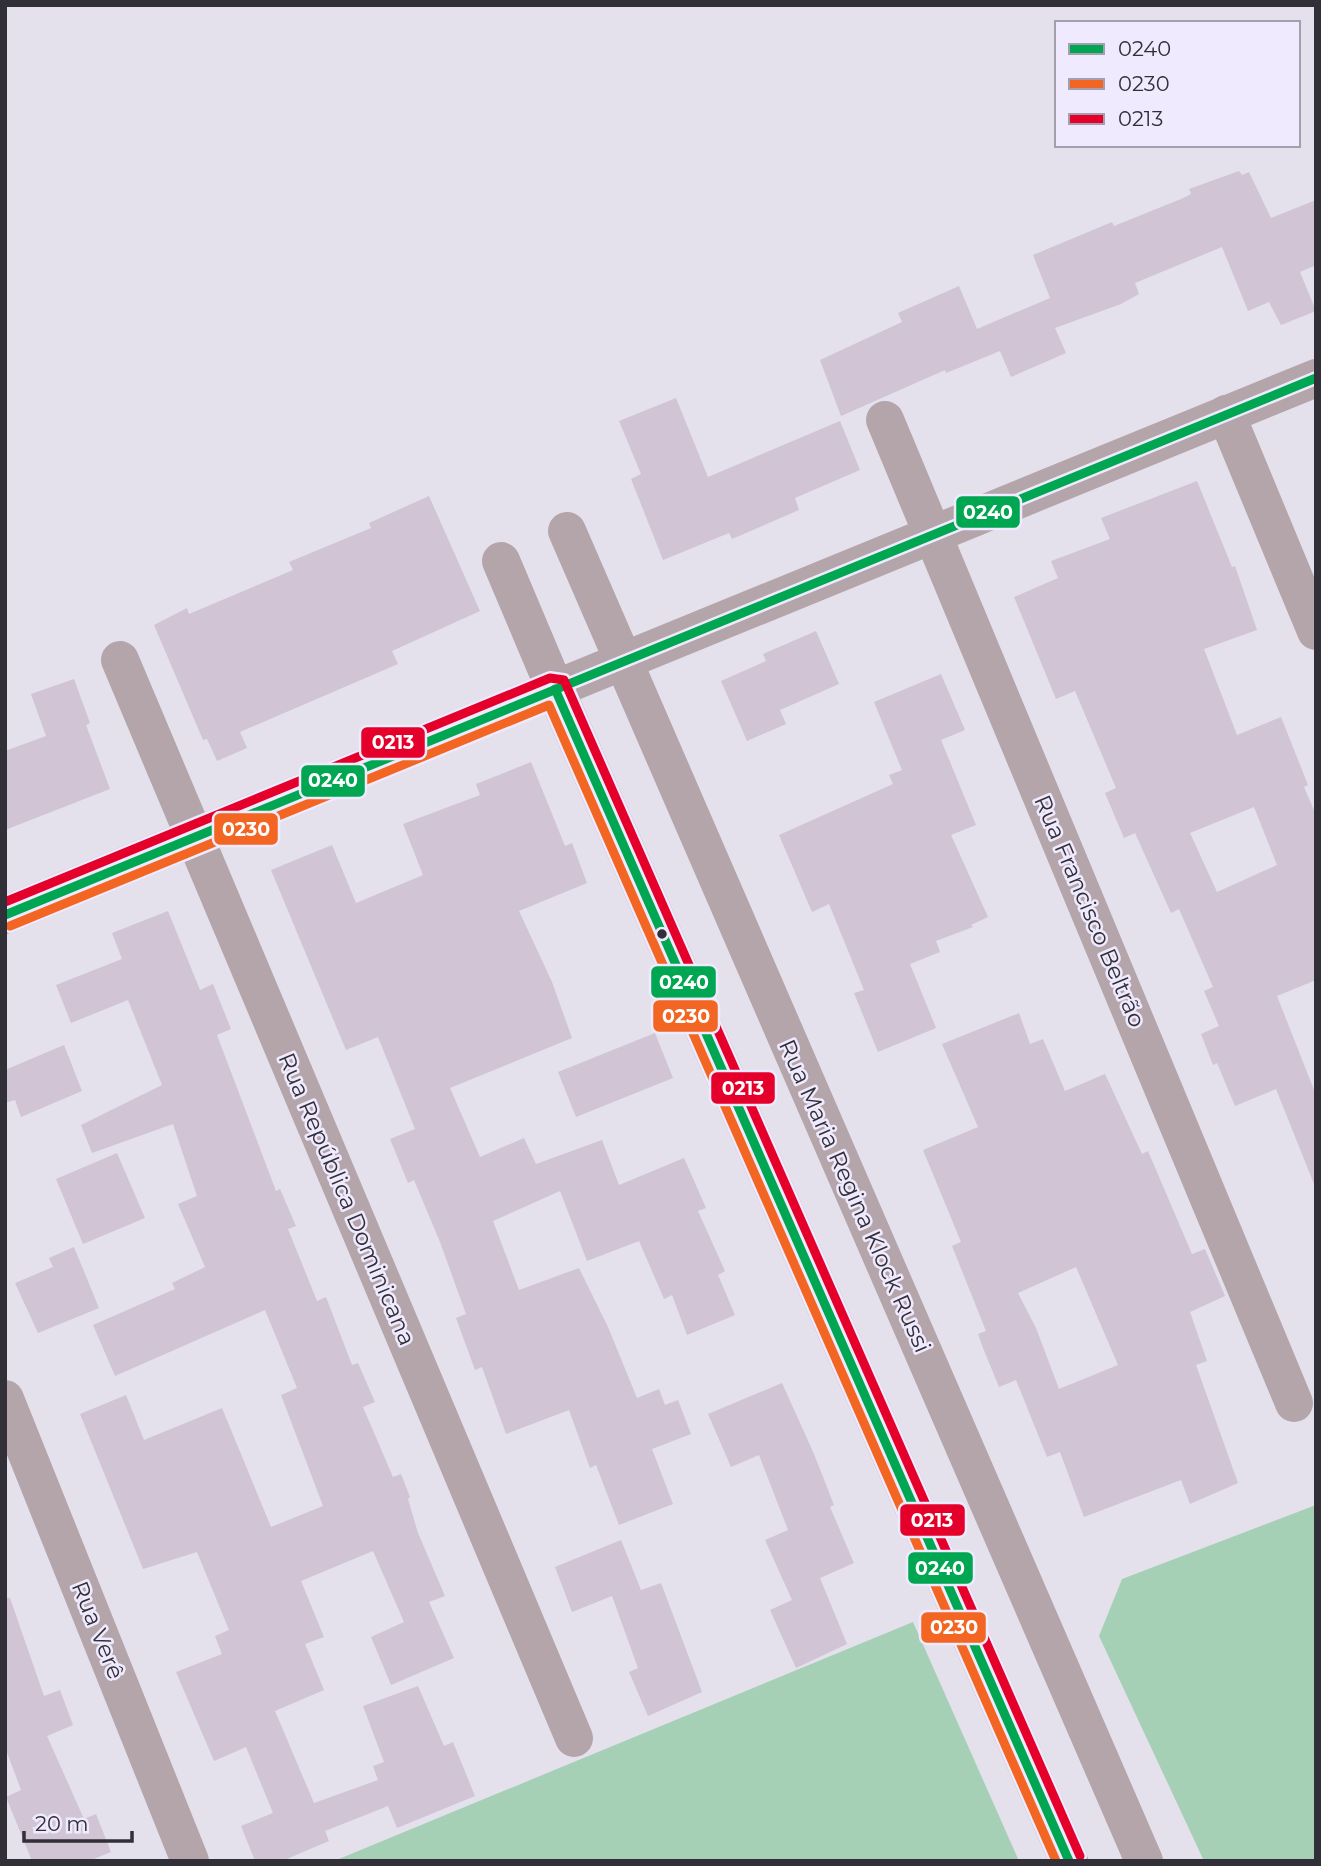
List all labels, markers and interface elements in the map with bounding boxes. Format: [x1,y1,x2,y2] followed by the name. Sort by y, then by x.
[1055,21,1300,147] legend
[1118,36,1171,61] text: 0240
[1118,71,1170,96] text: 0230
[1118,106,1163,131] text: 0213
[955,495,1021,529] line badge: 0240
[963,501,1013,524] text: 0240
[360,726,426,759] line badge: 0213
[372,731,414,754] text: 0213
[300,764,366,798] line badge: 0240
[308,769,358,792] text: 0240
[1028,791,1152,1031] street label: Rua Francisco Beltrão
[213,812,279,846] line badge: 0230
[222,818,270,841] text: 0230
[655,927,669,941] unlabelled marker
[650,965,717,999] line badge: 0240
[659,971,709,994] text: 0240
[652,999,719,1033] line badge: 0230
[662,1005,710,1028] text: 0230
[773,1035,937,1357] street label: Rua Maria Regina Klock Russi
[273,1048,421,1350] street label: Rua República Dominicana
[710,1071,776,1105] line badge: 0213
[722,1077,764,1100] text: 0213
[899,1503,966,1537] line badge: 0213
[911,1509,953,1532] text: 0213
[907,1551,974,1585] line badge: 0240
[915,1557,965,1580] text: 0240
[66,1577,130,1683] street label: Rua Verê
[920,1611,987,1644] line badge: 0230
[930,1616,978,1639] text: 0230
[24,1800,133,1844] scale bar
[35,1811,89,1836] text: 20 m

